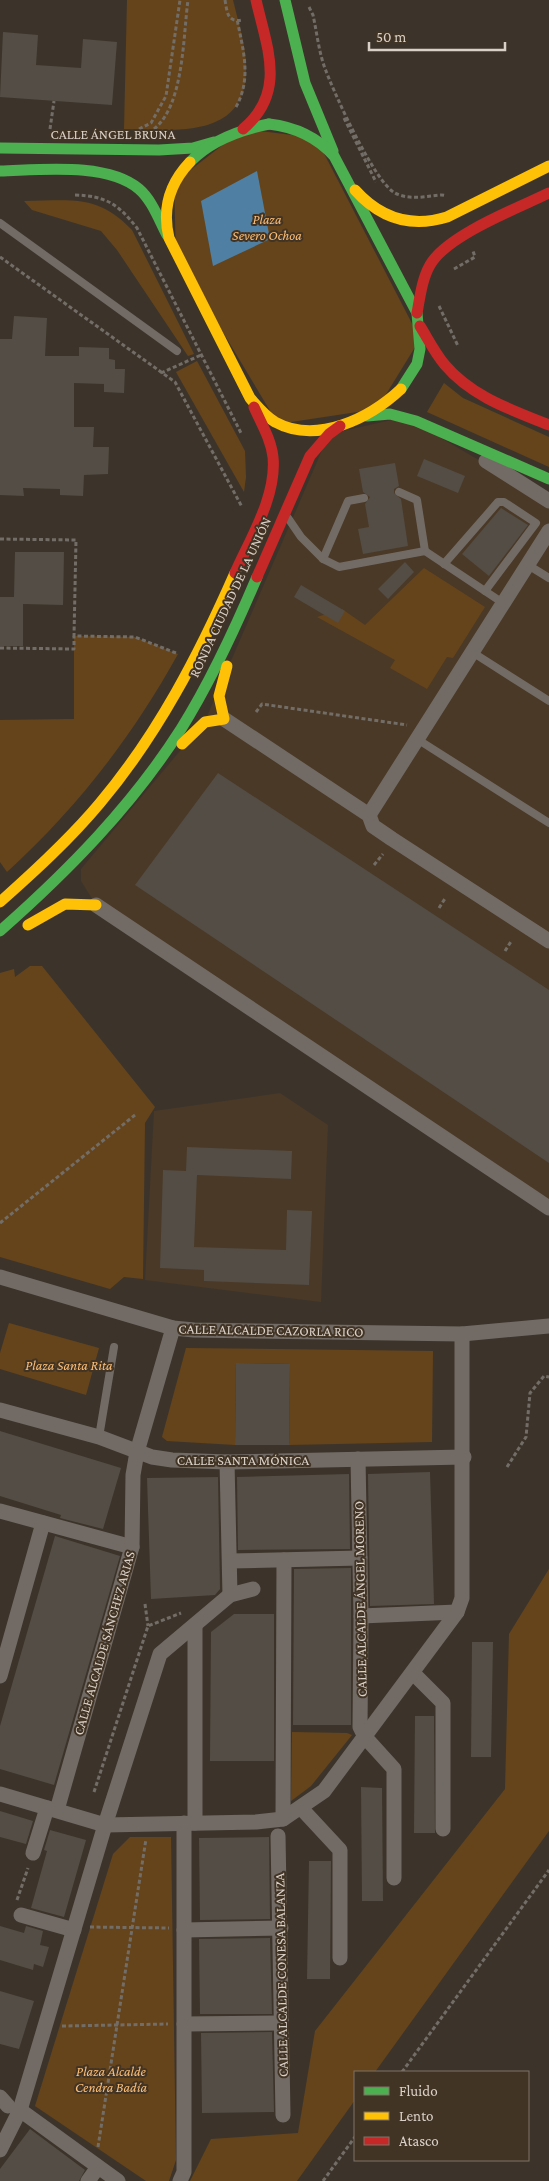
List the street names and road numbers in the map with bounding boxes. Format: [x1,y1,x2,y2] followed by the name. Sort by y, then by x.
[51,126,175,142] street label: CALLE ÁNGEL BRUNA
[186,514,274,680] street label: RONDA CIUDAD DE LA UNIÓN
[178,1320,364,1340] street label: CALLE ALCALDE CAZORLA RICO
[177,1452,309,1468] street label: CALLE SANTA MÓNICA
[350,1501,370,1697] street label: CALLE ALCALDE ÁNGEL MORENO
[70,1549,138,1737] street label: CALLE ALCALDE SÁNCHEZ ARIAS
[271,1873,291,2077] street label: CALLE ALCALDE CONESA BALANZA

